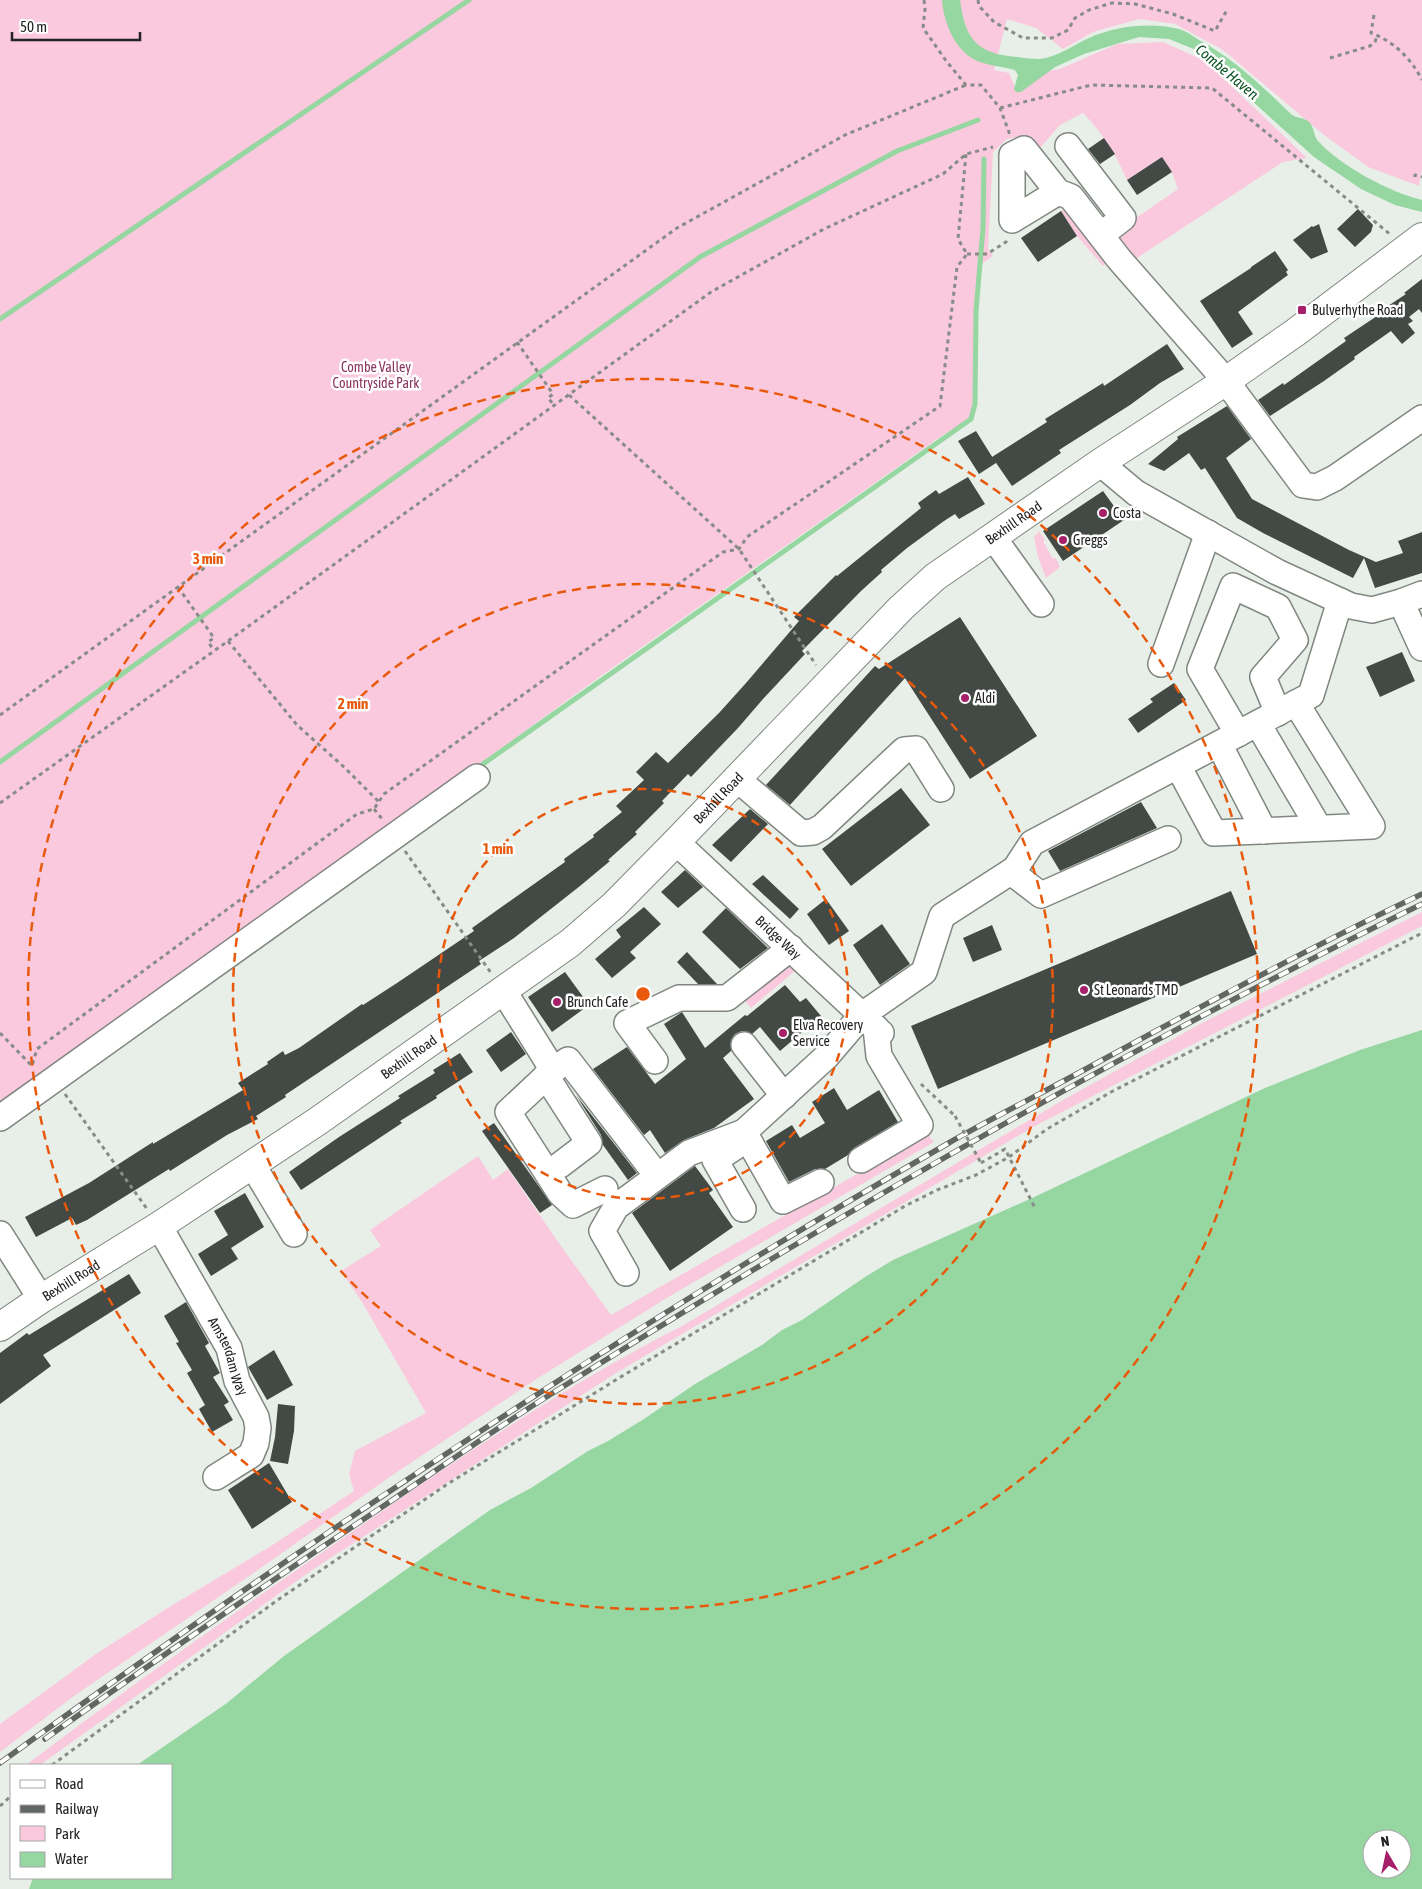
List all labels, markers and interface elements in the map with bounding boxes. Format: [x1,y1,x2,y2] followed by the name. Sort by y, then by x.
[12,10,140,42] scale bar
[20,18,47,35] text: 50 m
[1193,41,1262,103] water label: Combe Haven
[1312,302,1403,318] place label: Bulverhythe Road
[1296,304,1308,316] marker: Bulverhythe Road
[333,359,419,391] park label: Combe Valley Countryside Park
[982,498,1045,548] street label: Bexhill Road
[1113,505,1141,521] place label: Costa
[1097,507,1109,519] marker: Costa
[1073,532,1108,548] place label: Greggs
[1057,534,1069,546] marker: Greggs
[193,550,223,567] text: 3 min
[975,690,995,706] place label: Aldi
[959,692,971,704] marker: Aldi
[338,695,368,712] text: 2 min
[690,769,746,827] street label: Bexhill Road
[483,840,513,857] text: 1 min
[752,912,805,963] street label: Bridge Way
[1094,982,1179,998] place label: St Leonards TMD
[1078,984,1090,996] marker: St Leonards TMD
[634,985,652,1003] centre of rings
[567,994,628,1010] place label: Brunch Cafe
[551,996,563,1008] marker: Brunch Cafe
[793,1017,864,1049] place label: Elva Recovery Service
[777,1027,789,1039] marker: Elva Recovery Service
[378,1032,440,1082] street label: Bexhill Road
[39,1257,103,1304] street label: Bexhill Road
[205,1314,251,1398] street label: Amsterdam Way
[10,1764,172,1879] legend
[55,1775,84,1792] text: Road
[55,1800,99,1817] text: Railway
[55,1825,80,1842] text: Park
[1362,1829,1412,1879] north arrow
[1380,1833,1390,1850] text: N
[55,1850,88,1867] text: Water

